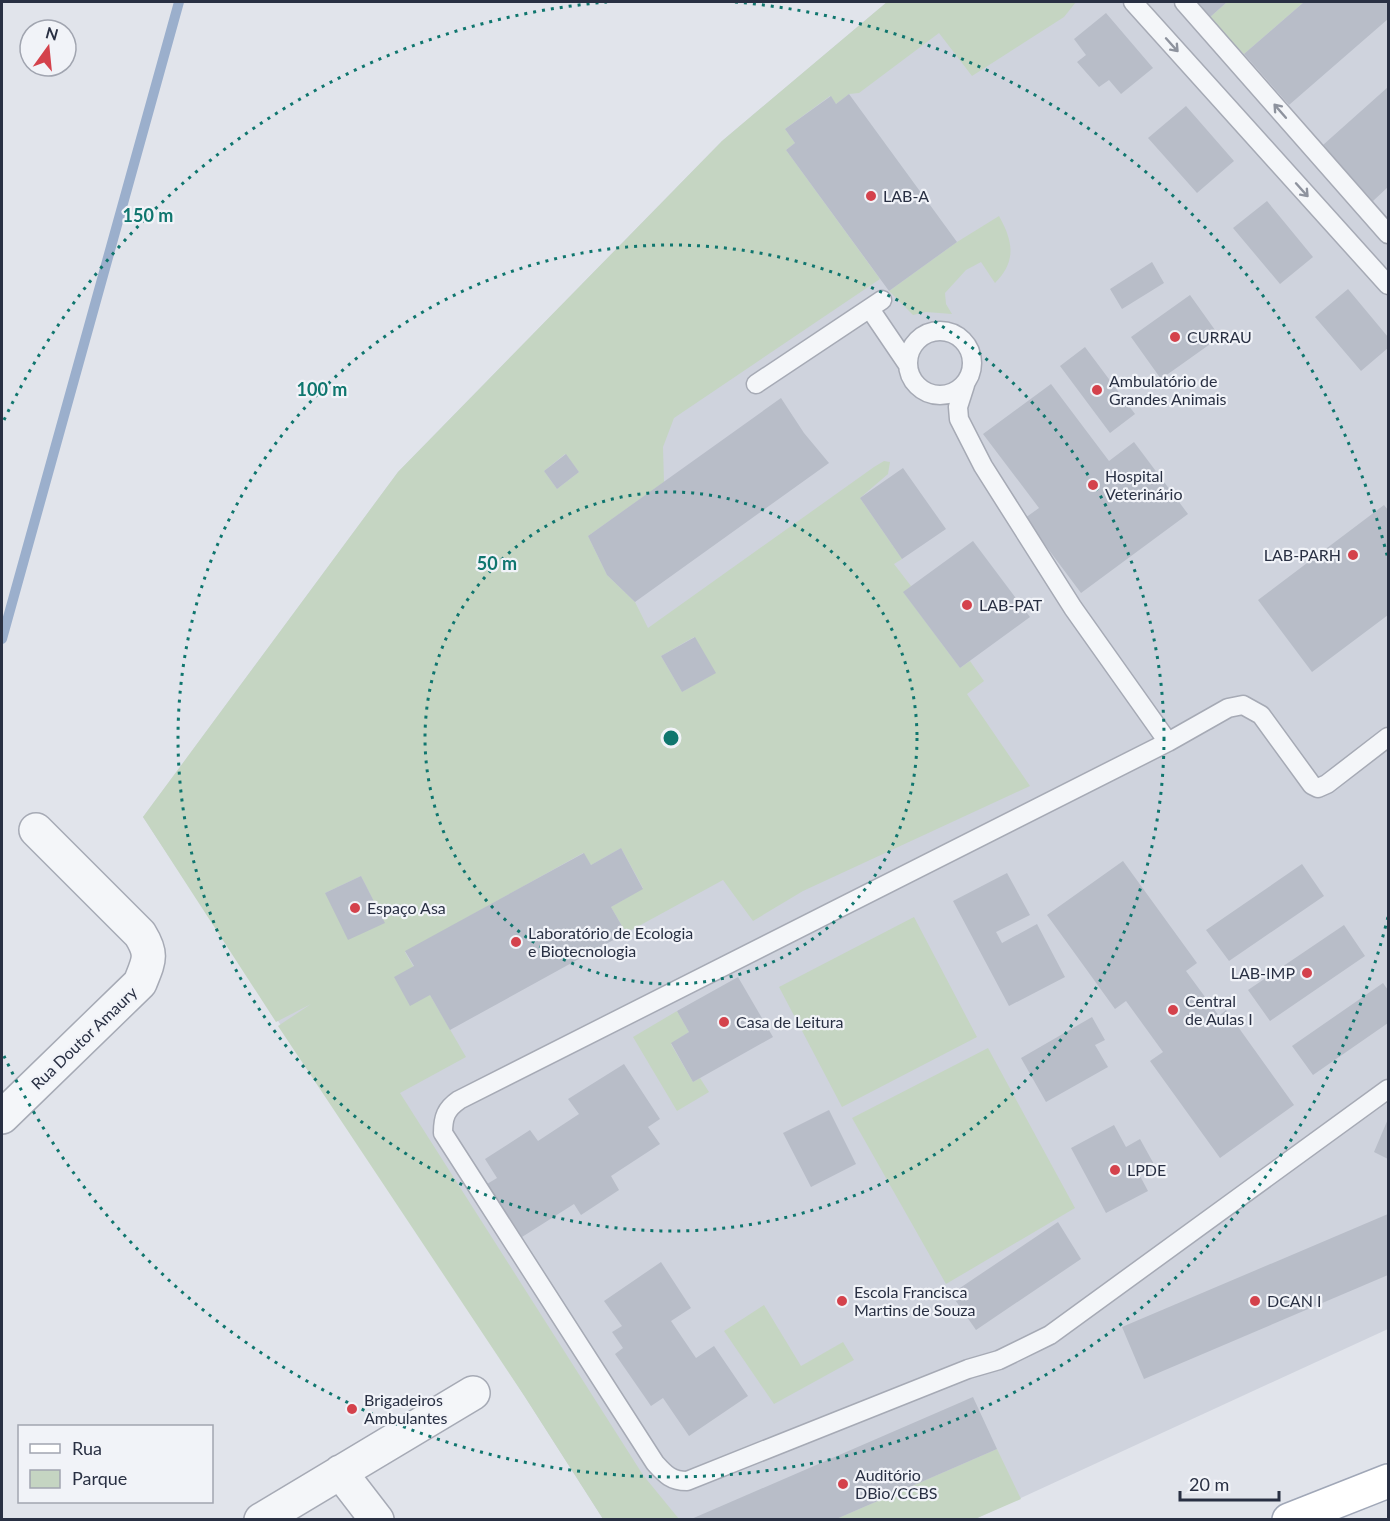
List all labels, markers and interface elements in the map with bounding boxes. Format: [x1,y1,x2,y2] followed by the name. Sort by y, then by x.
[18,18,78,78] north arrow
[44,22,60,44] text: N
[1165,37,1179,52] one-way arrow
[1274,103,1287,119] one-way arrow
[1295,182,1309,197] one-way arrow
[883,186,929,205] place label: LAB-A
[864,189,878,203] marker: LAB-A
[123,204,173,226] text: 150 m
[1187,327,1252,346] place label: CURRAU
[1168,330,1182,344] marker: CURRAU
[1109,371,1227,408] place label: Ambulatório de Grandes Animais
[297,378,347,400] text: 100 m
[1090,383,1104,397] marker: Ambulatório de Grandes Animais
[1105,466,1182,503] place label: Hospital Veterinário
[1086,478,1100,492] marker: Hospital Veterinário
[1264,545,1341,564] place label: LAB-PARH
[1346,548,1360,562] marker: LAB-PARH
[477,552,517,574] text: 50 m
[979,595,1043,614] place label: LAB-PAT
[960,598,974,612] marker: LAB-PAT
[661,728,681,748] centre of rings
[367,898,446,917] place label: Espaço Asa
[348,901,362,915] marker: Espaço Asa
[528,923,693,960] place label: Laboratório de Ecologia e Biotecnologia
[509,935,523,949] marker: Laboratório de Ecologia e Biotecnologia
[1231,963,1295,982] place label: LAB-IMP
[1300,966,1314,980] marker: LAB-IMP
[27,982,141,1093] street label: Rua Doutor Amaury
[1185,991,1253,1028] place label: Central de Aulas I
[1166,1003,1180,1017] marker: Central de Aulas I
[736,1012,843,1031] place label: Casa de Leitura
[717,1015,731,1029] marker: Casa de Leitura
[1127,1160,1166,1179] place label: LPDE
[1108,1163,1122,1177] marker: LPDE
[854,1282,976,1319] place label: Escola Francisca Martins de Souza
[1267,1291,1321,1310] place label: DCAN I
[835,1294,849,1308] marker: Escola Francisca Martins de Souza
[1248,1294,1262,1308] marker: DCAN I
[364,1390,448,1427] place label: Brigadeiros Ambulantes
[345,1402,359,1416] marker: Brigadeiros Ambulantes
[18,1425,213,1503] legend
[72,1437,102,1459] text: Rua
[1180,1464,1279,1502] scale bar
[855,1465,938,1502] place label: Auditório DBio/CCBS
[72,1467,127,1489] text: Parque
[1189,1473,1229,1495] text: 20 m
[836,1477,850,1491] marker: Auditório DBio/CCBS

